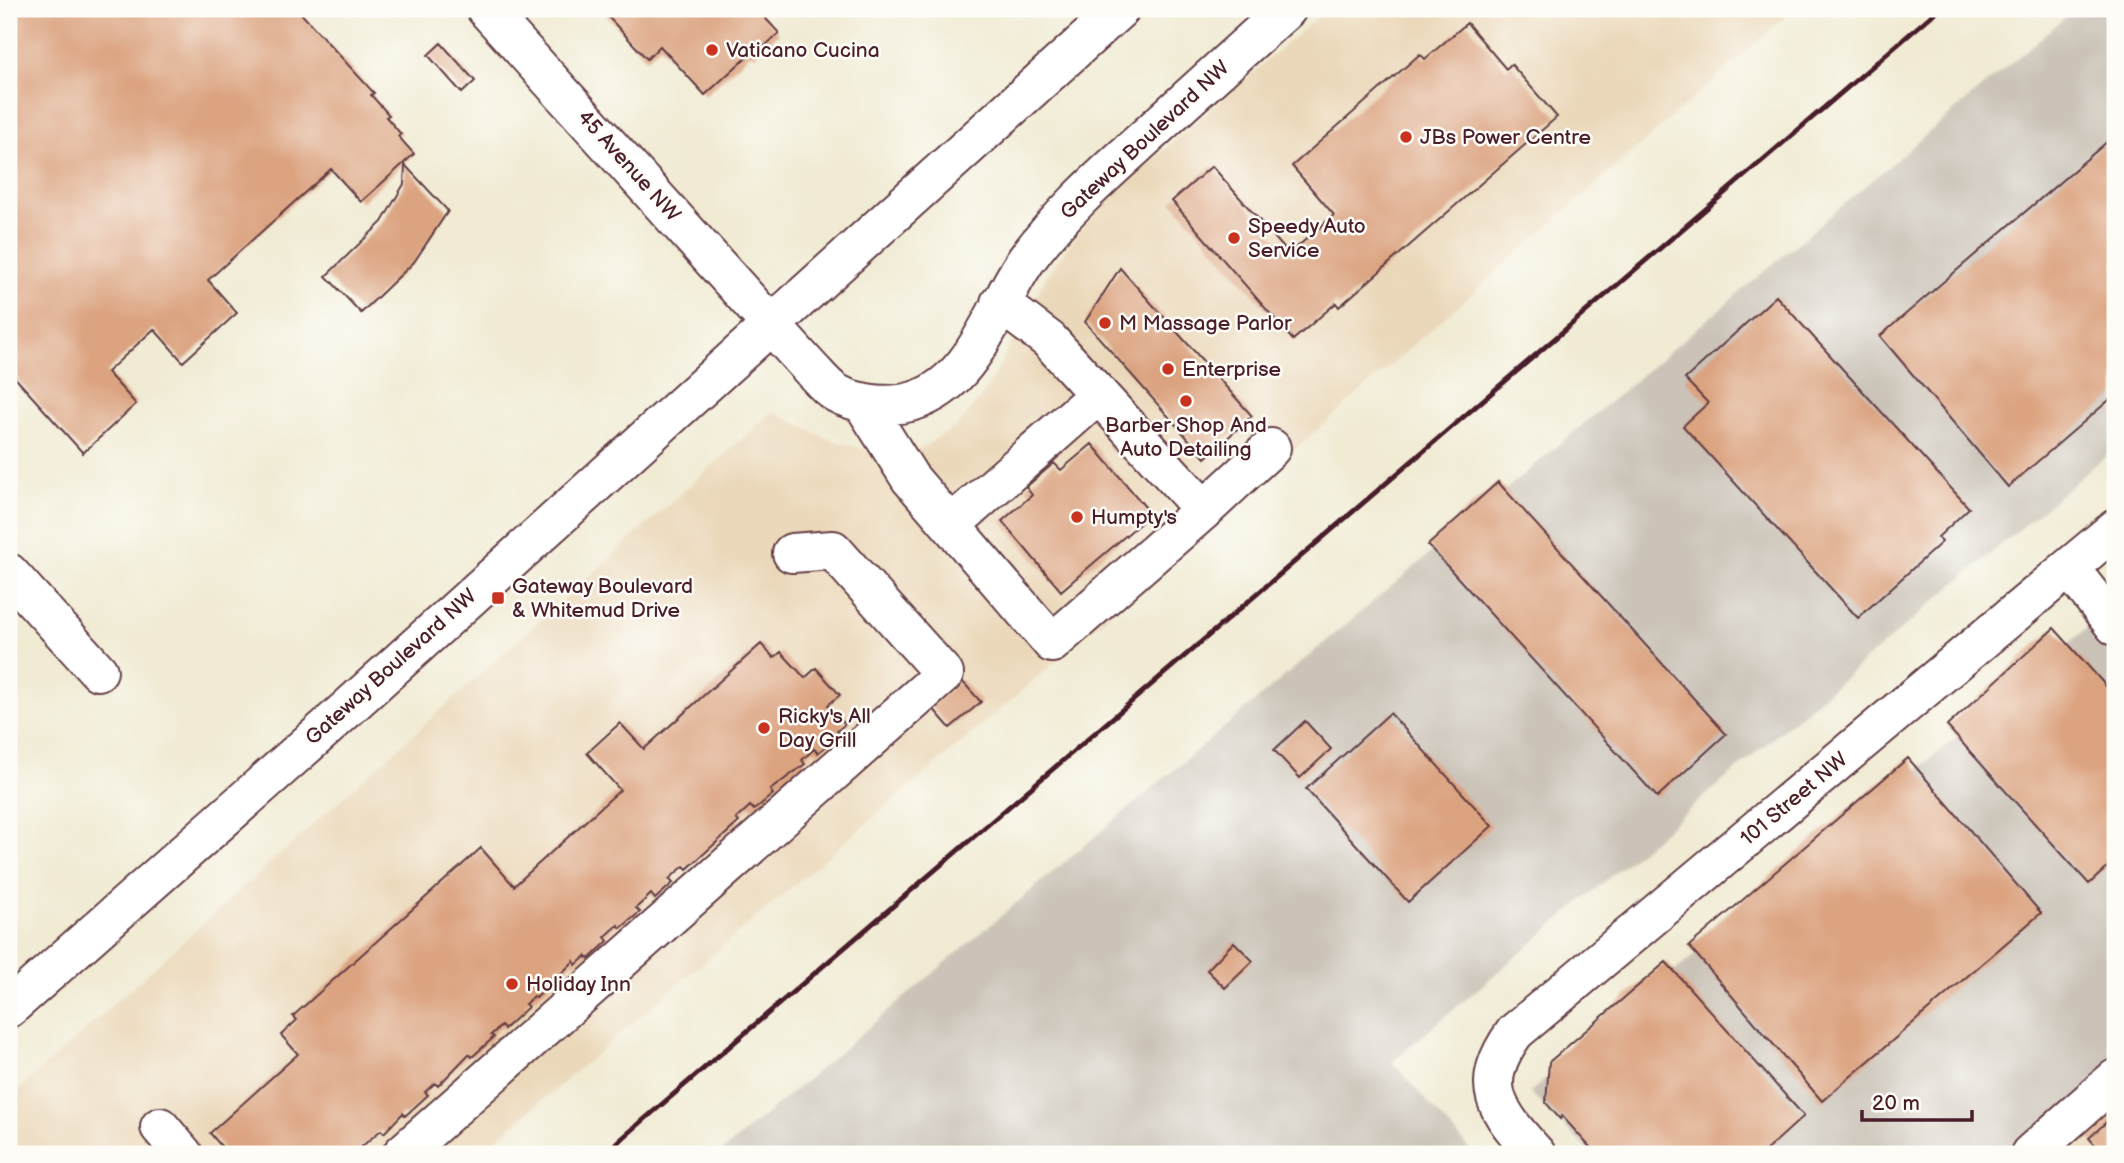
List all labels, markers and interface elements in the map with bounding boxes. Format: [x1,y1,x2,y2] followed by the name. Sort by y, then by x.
[726,38,880,63] place label: Vaticano Cucina
[704,42,720,58] marker: Vaticano Cucina
[1055,55,1235,225] street label: Gateway Boulevard NW
[572,105,686,227] street label: 45 Avenue NW
[1420,125,1591,150] place label: JBs Power Centre
[1398,129,1414,145] marker: JBs Power Centre
[1248,214,1366,263] place label: Speedy Auto Service
[1226,230,1242,246] marker: Speedy Auto Service
[1119,311,1292,336] place label: M Massage Parlor
[1097,315,1113,331] marker: M Massage Parlor
[1182,357,1281,382] place label: Enterprise
[1160,361,1176,377] marker: Enterprise
[1178,393,1194,409] marker: Barber Shop And Auto Detailing
[1105,413,1267,462] place label: Barber Shop And Auto Detailing
[1091,505,1177,530] place label: Humpty's
[1069,509,1085,525] marker: Humpty's
[512,574,693,623] place label: Gateway Boulevard & Whitemud Drive
[300,583,482,751] street label: Gateway Boulevard NW
[490,590,506,606] marker: Gateway Boulevard & Whitemud Drive
[778,704,871,753] place label: Ricky's All Day Grill
[756,720,772,736] marker: Ricky's All Day Grill
[1735,747,1853,851] street label: 101 Street NW
[526,972,631,997] place label: Holiday Inn
[504,976,520,992] marker: Holiday Inn
[1862,1079,1972,1123] scale bar
[1872,1091,1920,1116] text: 20 m

